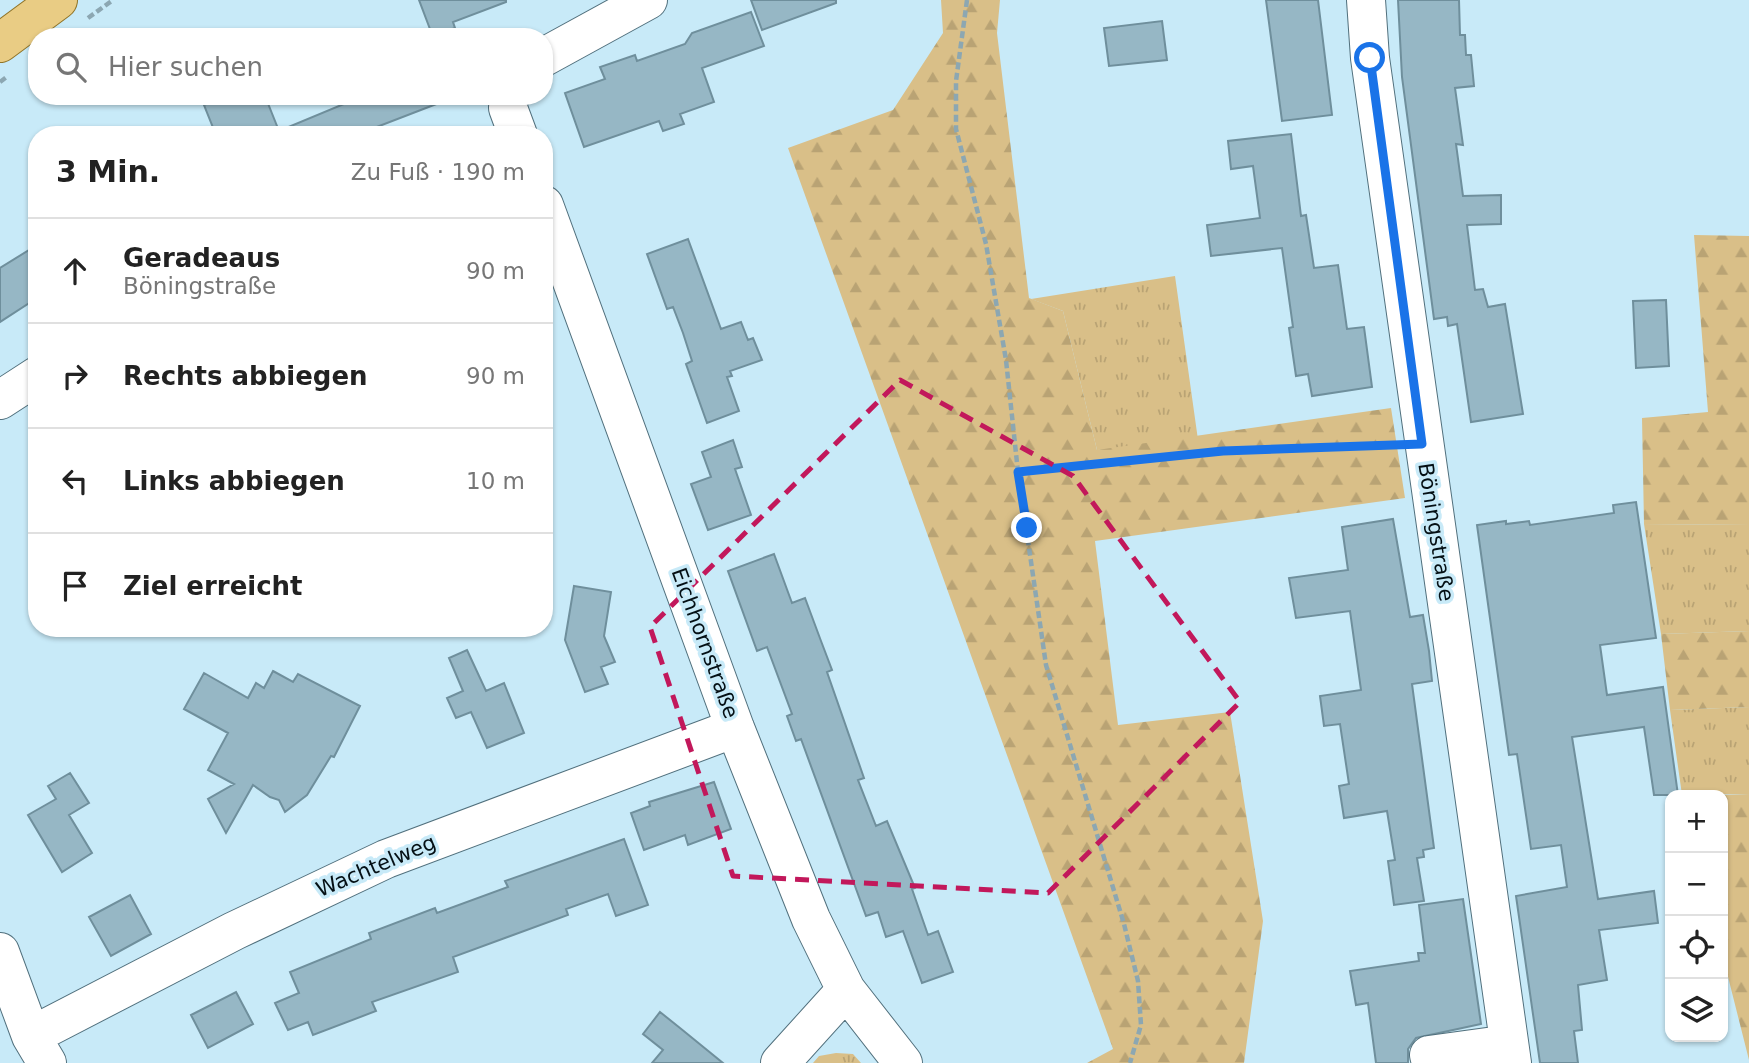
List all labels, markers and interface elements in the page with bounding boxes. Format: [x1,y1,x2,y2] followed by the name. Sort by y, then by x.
[28,28,553,105] search box
[1354,42,1385,73] route start
[52,48,90,86] icon: search
[108,52,263,82] text: Hier suchen
[56,154,160,189] text: 3 Min.
[351,159,525,185] text: Zu Fuß · 190 m
[123,243,280,273] text: Geradeaus
[56,252,94,290] icon: ahead
[466,258,525,284] text: 90 m
[123,273,276,299] text: Böningstraße
[56,357,94,395] icon: right
[123,361,368,391] text: Rechts abbiegen
[466,363,525,389] text: 90 m
[1413,461,1459,603] street label: Böningstraße
[56,462,94,500] icon: left
[123,466,345,496] text: Links abbiegen
[466,468,525,494] text: 10 m
[1011,512,1042,543] route end
[667,564,743,722] street label: Eichhornstraße
[56,567,94,605] icon: arrive
[123,571,303,601] text: Ziel erreicht
[1665,790,1728,1042] map controls
[1665,790,1728,853] button: +
[313,830,439,902] street label: Wachtelweg
[1665,853,1728,916] button: −
[1665,916,1728,979] button: locate
[1665,979,1728,1042] button: layers

